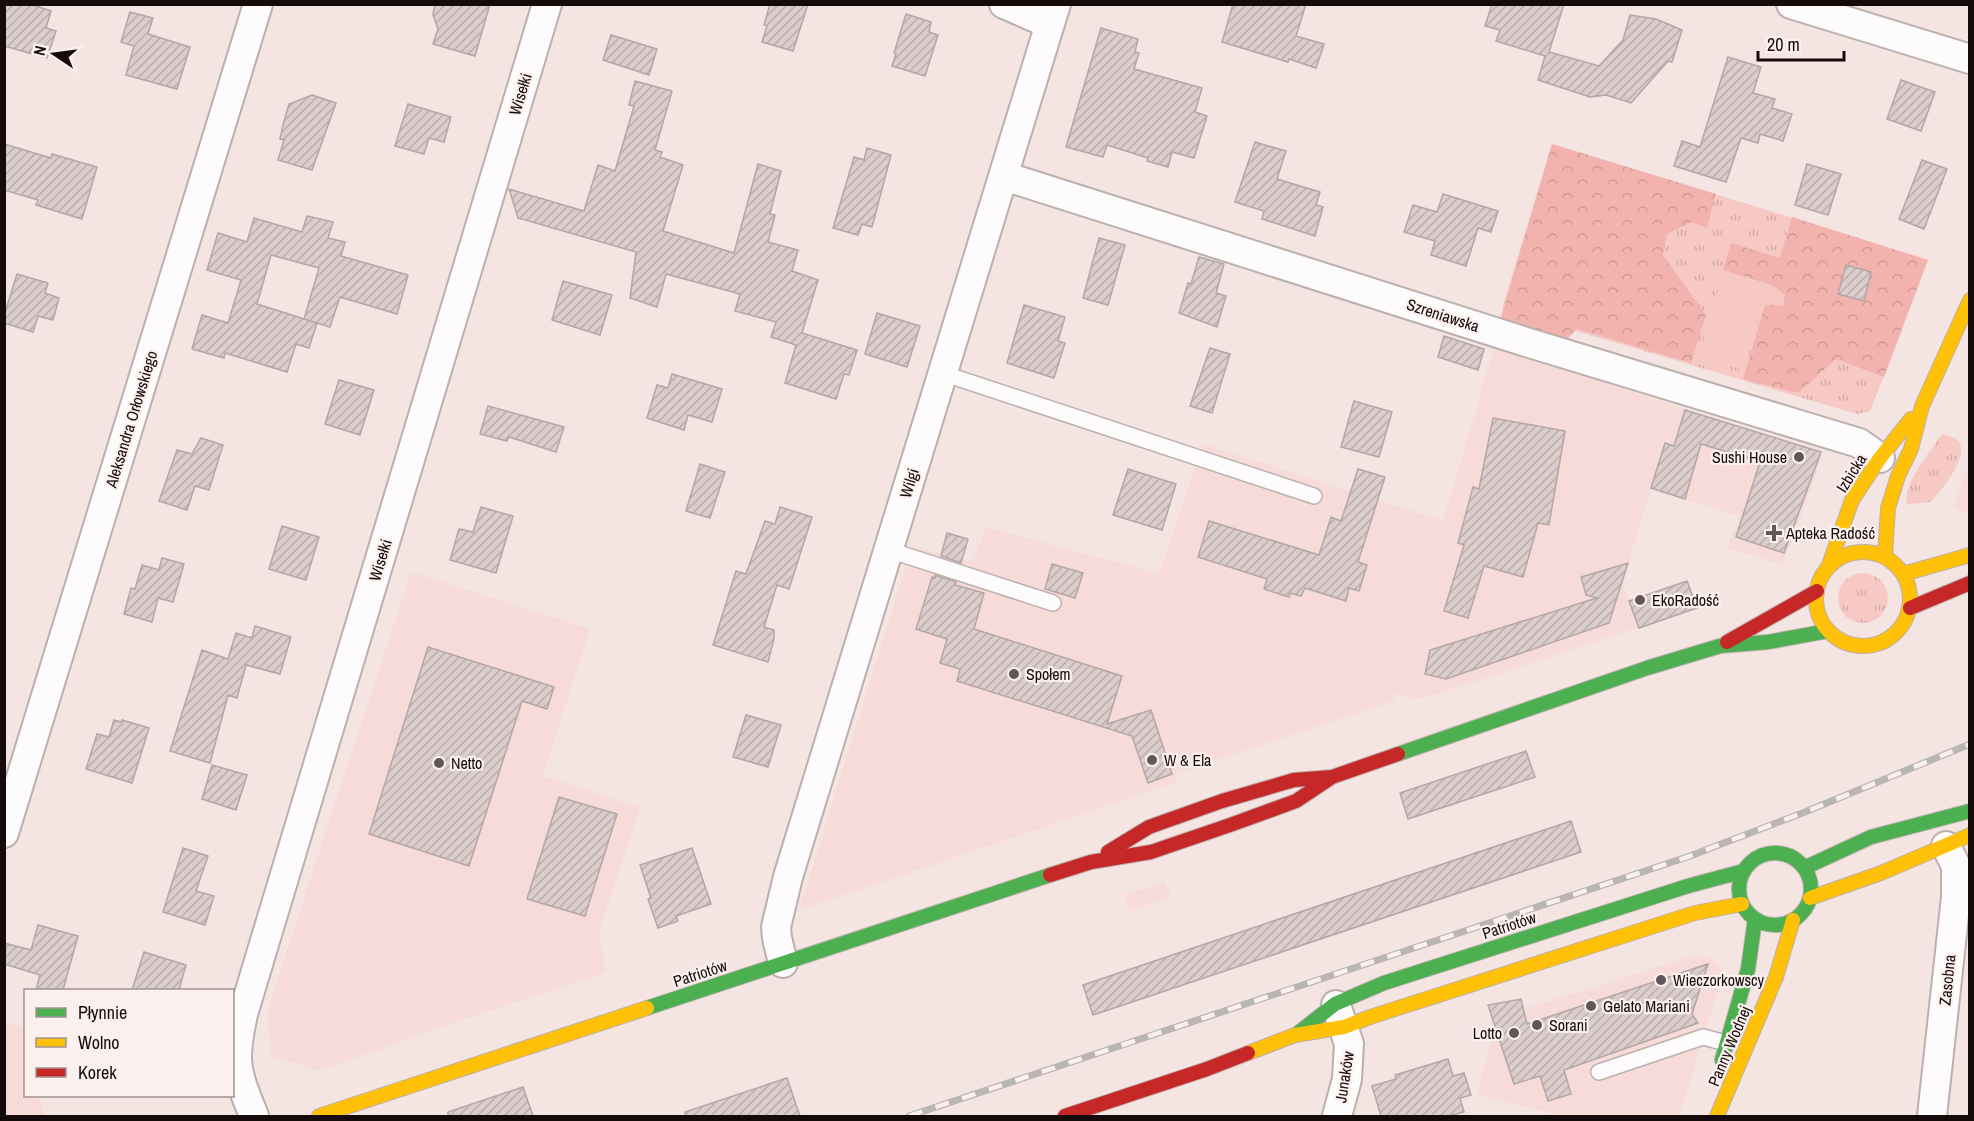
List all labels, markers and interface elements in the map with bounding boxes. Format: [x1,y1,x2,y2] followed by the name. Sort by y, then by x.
[24,24,84,84] north arrow
[1758,24,1844,62] scale bar
[1767,32,1800,57] text: 20 m
[28,44,51,58] text: N
[503,70,537,118] street label: Wisełki
[1404,293,1483,337] street label: Szreniawska
[99,348,162,491] street label: Aleksandra Orłowskiego
[1712,446,1787,468] place label: Sushi House
[1831,449,1872,496] street label: Izbicka
[1792,450,1806,464] marker: Sushi House
[894,465,924,501] street label: Wilgi
[1785,522,1875,544] place label: Apteka Radość
[1767,526,1781,540] marker: Apteka Radość
[363,536,397,584] street label: Wisełki
[1652,589,1720,611] place label: EkoRadość
[1633,593,1647,607] marker: EkoRadość
[1026,663,1070,685] place label: Społem
[1007,667,1021,681] marker: Społem
[1164,749,1212,771] place label: W & Ela
[451,752,482,774] place label: Netto
[1145,753,1159,767] marker: W & Ela
[432,756,446,770] marker: Netto
[1479,906,1539,944] street label: Patriotów
[1933,953,1961,1007] street label: Zasobna
[670,954,730,992] street label: Patriotów
[1673,969,1765,991] place label: Wieczorkowscy
[1654,973,1668,987] marker: Wieczorkowscy
[24,989,234,1097] legend
[1603,995,1690,1017] place label: Gelato Mariani
[1584,999,1598,1013] marker: Gelato Mariani
[78,1000,127,1025] text: Płynnie
[1702,1002,1756,1089] street label: Panny Wodnej
[1549,1014,1588,1036] place label: Sorani
[1530,1018,1544,1032] marker: Sorani
[1473,1022,1502,1044] place label: Lotto
[1507,1026,1521,1040] marker: Lotto
[78,1030,120,1055] text: Wolno
[1329,1049,1359,1104] street label: Junaków
[78,1060,117,1085] text: Korek

